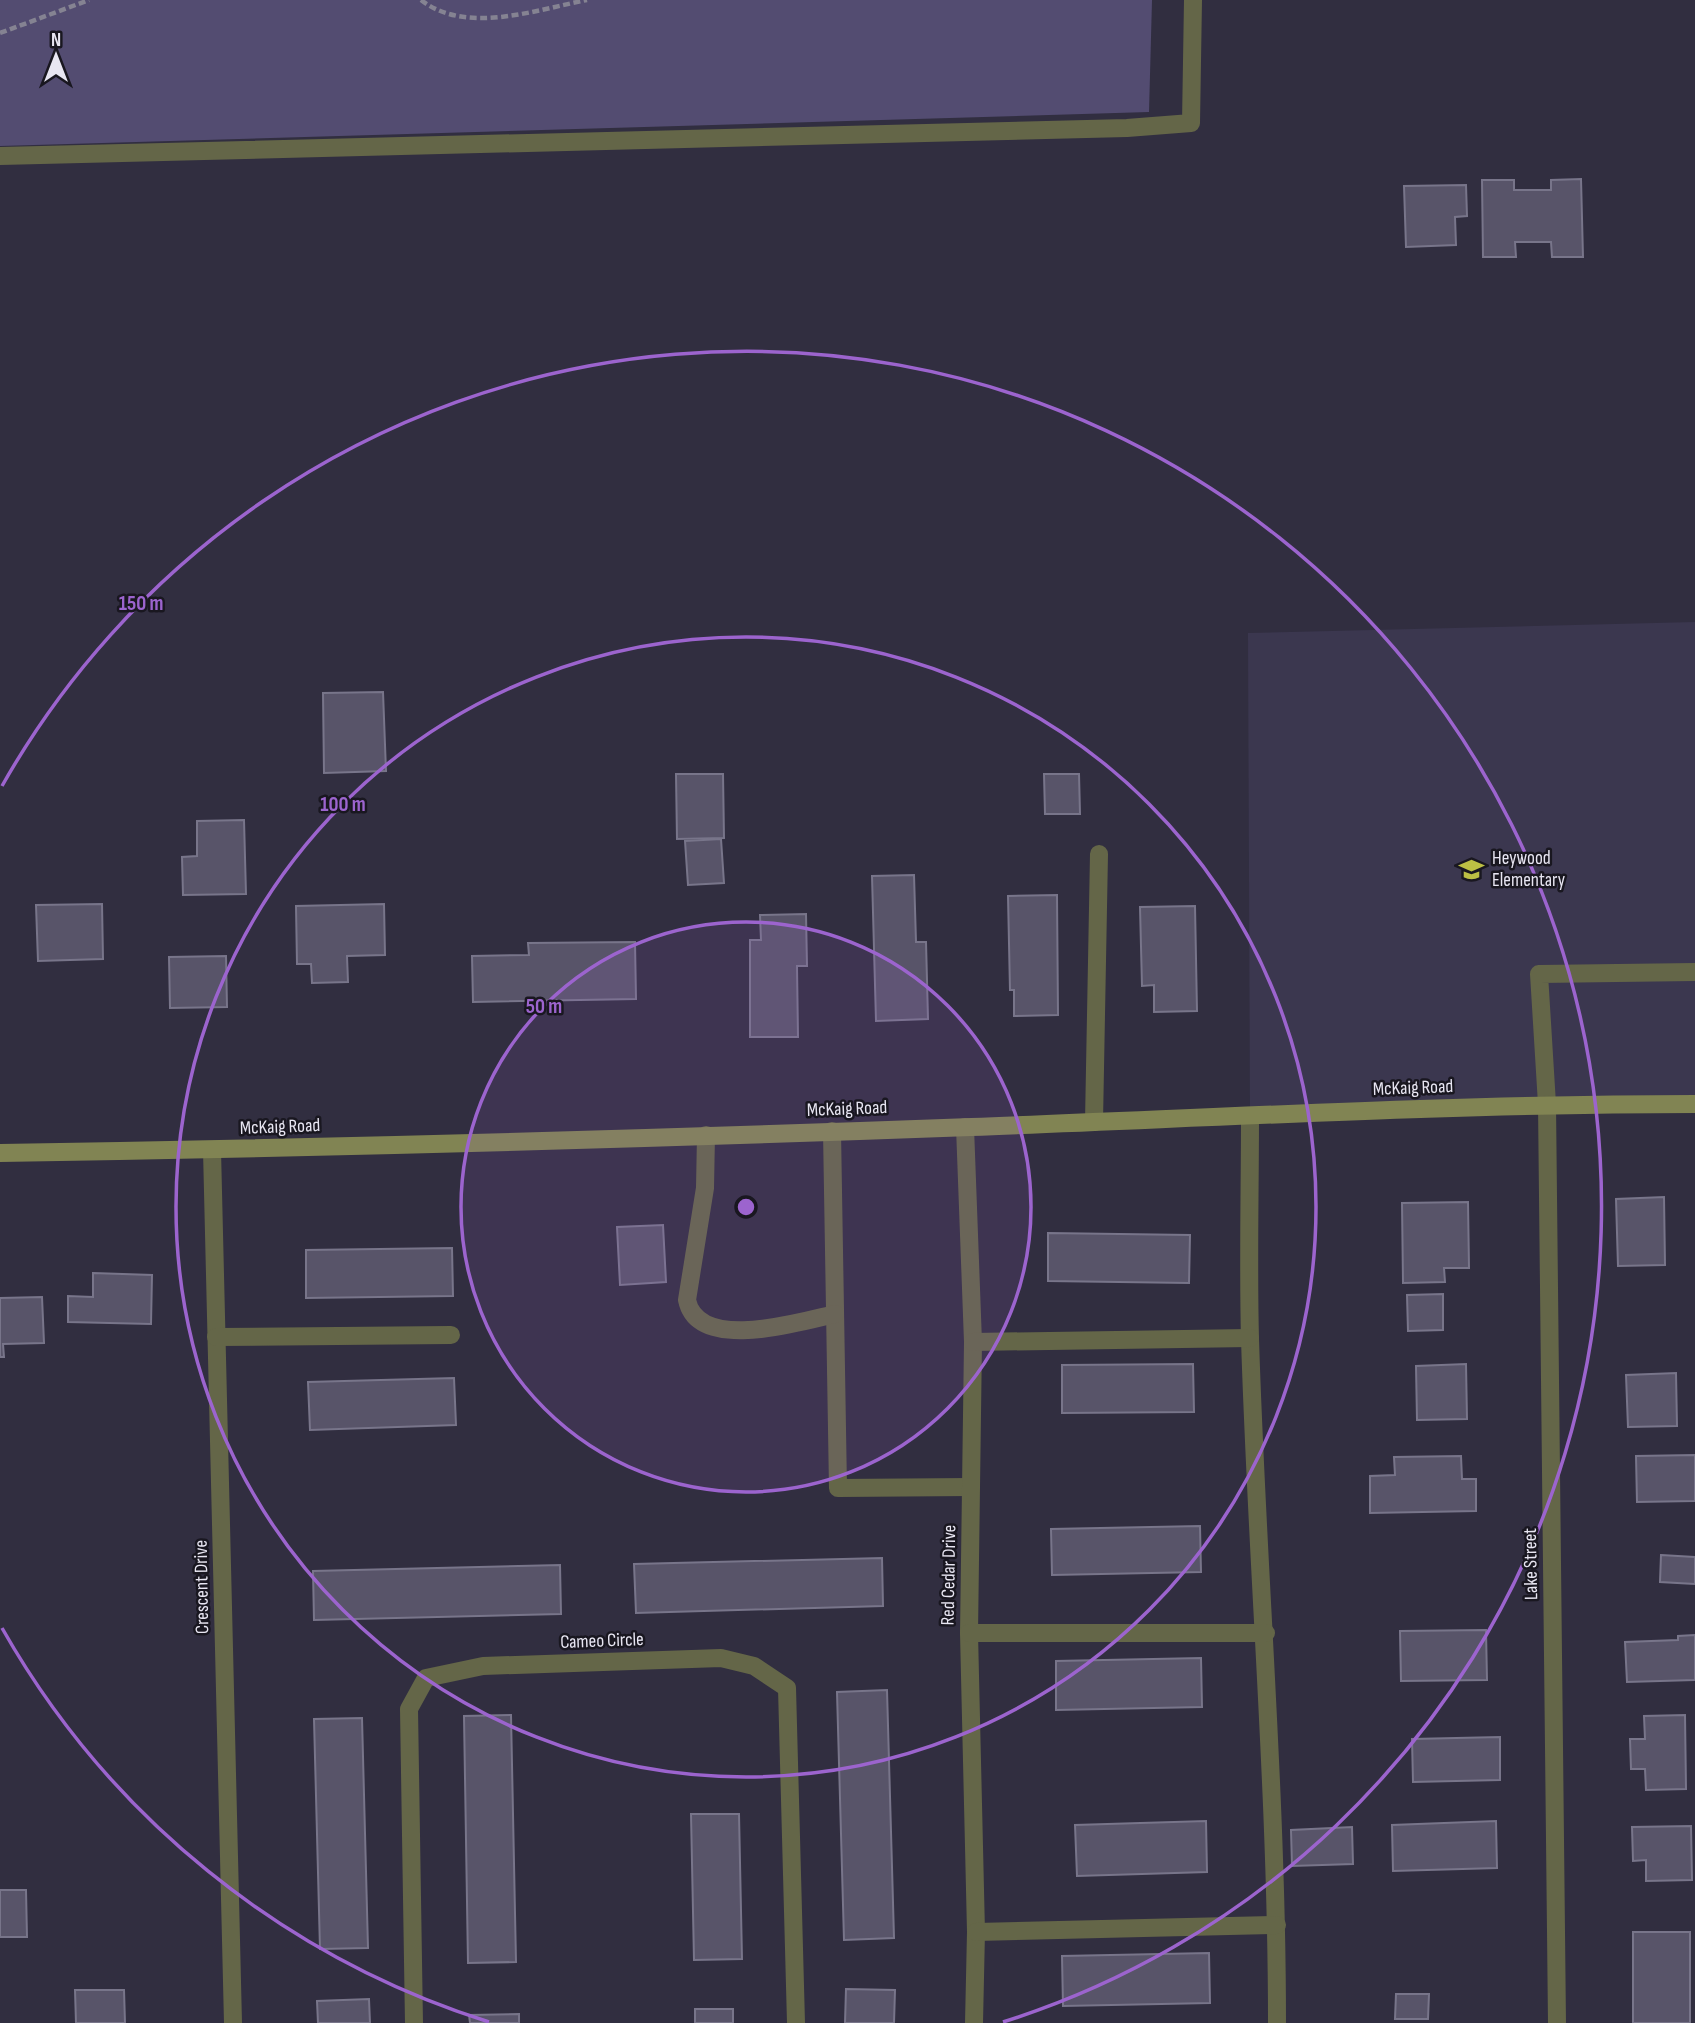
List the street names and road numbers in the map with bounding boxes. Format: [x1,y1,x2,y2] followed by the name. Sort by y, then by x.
[1372,1075,1454,1101] street label: McKaig Road
[806,1096,888,1122] street label: McKaig Road
[239,1114,321,1140] street label: McKaig Road
[937,1524,961,1626] street label: Red Cedar Drive
[1519,1528,1543,1600] street label: Lake Street
[190,1540,214,1634] street label: Crescent Drive
[560,1628,644,1654] street label: Cameo Circle

